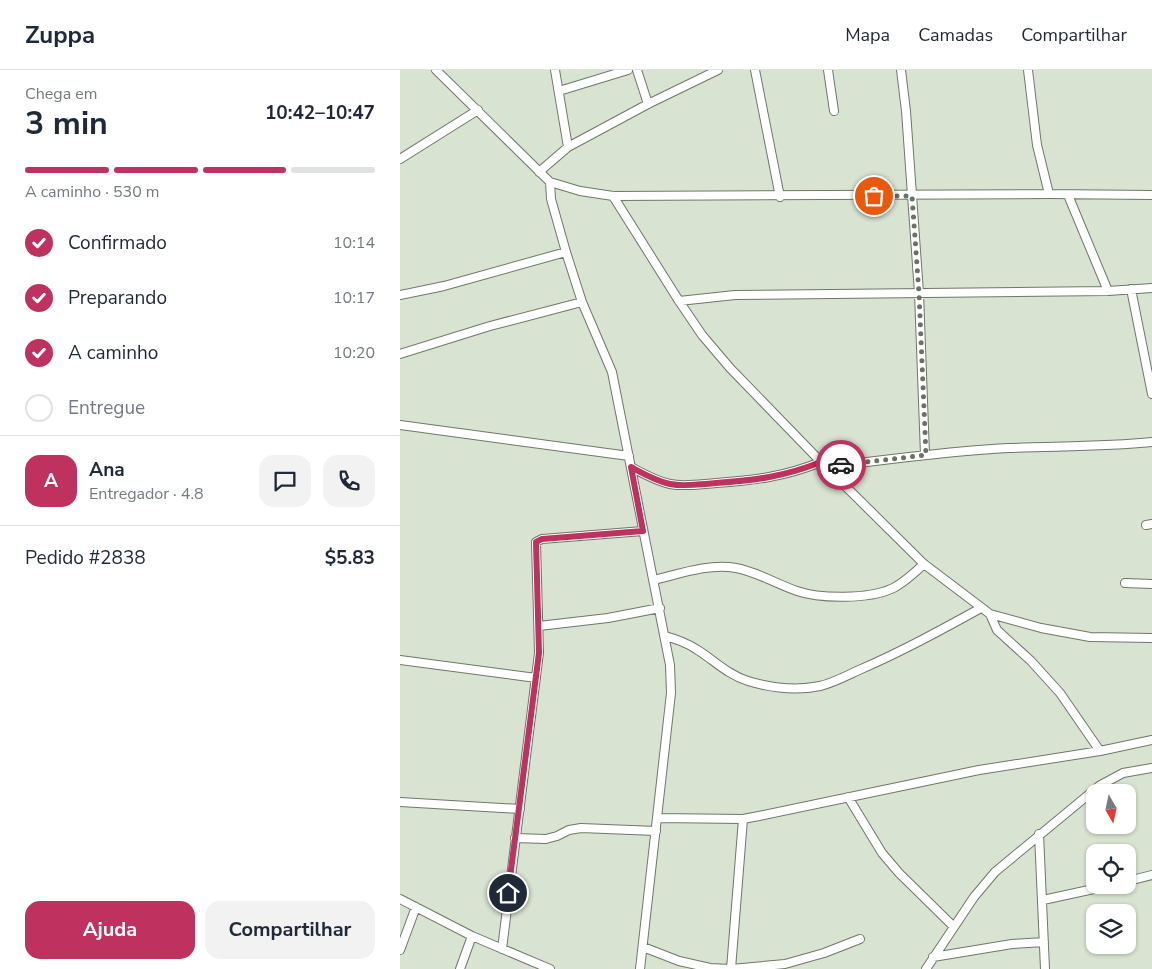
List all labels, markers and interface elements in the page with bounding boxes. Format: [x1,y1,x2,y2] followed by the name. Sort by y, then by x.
[25,19,95,51] text: Zuppa
[845,23,890,47] text: Mapa
[918,23,993,47] text: Camadas
[1021,23,1127,47] text: Compartilhar
[25,83,98,105] text: Chega em
[265,100,375,126] text: 10:42–10:47
[25,102,108,145] text: 3 min
[853,175,895,217] pin
[25,181,160,203] text: A caminho · 530 m
[860,182,888,210] icon: bag
[25,229,53,257] icon: check
[68,230,167,256] text: Confirmado
[333,232,375,254] text: 10:14
[25,284,53,312] icon: check
[68,285,167,311] text: Preparando
[333,287,375,309] text: 10:17
[25,339,53,367] icon: check
[68,340,158,366] text: A caminho
[333,342,375,364] text: 10:20
[68,395,145,421] text: Entregue
[816,440,866,490] courier
[827,451,855,479] icon: car
[259,455,311,507] button: chat
[323,455,375,507] button: phone
[89,457,125,483] text: Ana
[44,468,58,494] text: A
[89,483,204,505] text: Entregador · 4.8
[25,545,146,571] text: Pedido #2838
[325,545,375,571] text: $5.83
[1086,784,1136,834] north arrow
[1086,784,1136,954] map controls
[1086,844,1136,894] button: locate
[487,872,529,914] pin
[494,879,522,907] icon: home
[25,901,195,959] button: Ajuda
[205,901,375,959] button: Compartilhar
[1086,904,1136,954] button: layers

